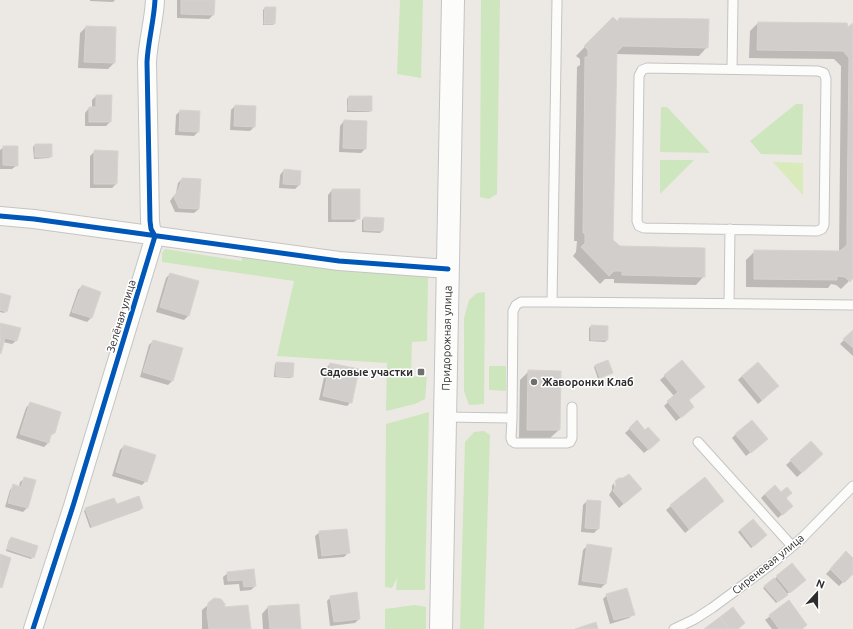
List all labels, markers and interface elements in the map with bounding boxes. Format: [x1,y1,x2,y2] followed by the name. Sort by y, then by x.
[104,278,138,354] street label: Зелёная улица
[440,285,454,391] street label: Придорожная улица
[320,366,413,378] place label: Садовые участки
[416,367,426,377] marker: Садовые участки
[542,376,634,388] place label: Жаворонки Клаб
[529,377,539,387] marker: Жаворонки Клаб
[730,531,806,597] street label: Сиреневая улица
[797,573,837,613] north arrow
[815,577,827,591] text: N

